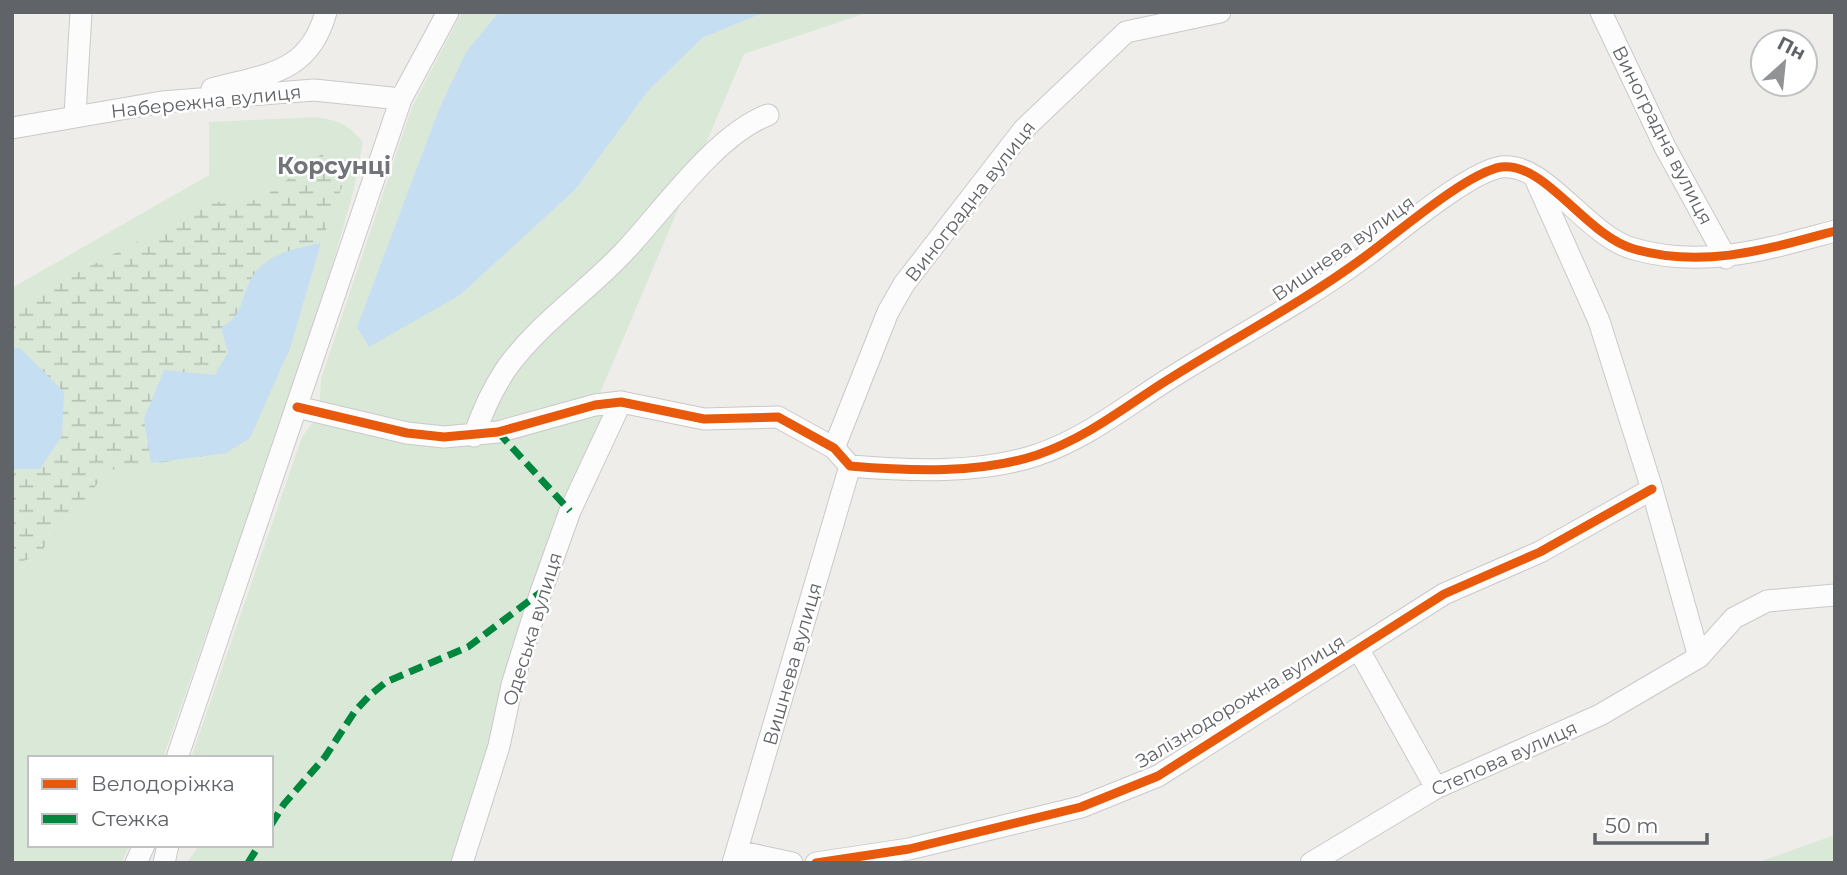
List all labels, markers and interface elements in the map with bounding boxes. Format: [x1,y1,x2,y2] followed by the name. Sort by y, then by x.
[1749,28,1819,98] north arrow
[1774,32,1809,65] text: Пн
[1607,42,1718,229] street label: Виноградна вулиця
[110,80,302,123] street label: Набережна вулиця
[900,116,1040,286] street label: Виноградна вулиця
[277,152,391,180] district label: Корсунці
[1268,191,1419,306] street label: Вишнева вулиця
[498,549,567,709] street label: Одеська вулиця
[758,580,827,748] street label: Вишнева вулиця
[1131,630,1349,773] street label: Залізнодорожна вулиця
[1428,716,1581,801] street label: Степова вулиця
[28,756,273,847] legend
[91,771,235,796] text: Велодоріжка
[1595,802,1707,846] scale bar
[91,806,169,831] text: Стежка
[1605,813,1659,838] text: 50 m

